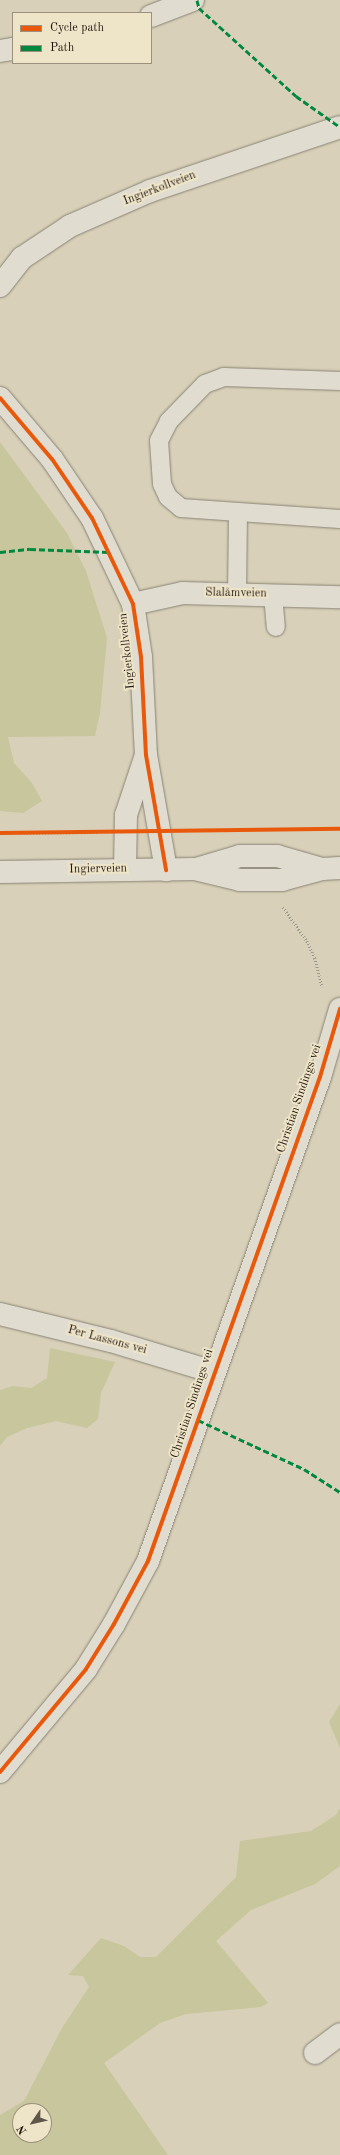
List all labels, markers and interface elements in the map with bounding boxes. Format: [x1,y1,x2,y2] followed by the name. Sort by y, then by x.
[12,12,152,64] legend
[50,22,104,34] text: Cycle path
[50,42,74,54] text: Path
[122,169,198,209] street label: Ingierkollveien
[205,586,267,602] street label: Slalåmveien
[117,612,139,690] street label: Ingierkollveien
[69,862,127,878] street label: Ingierveien
[275,1043,325,1155] street label: Christian Sindings vei
[66,1324,148,1358] street label: Per Lassons vei
[169,1348,217,1460] street label: Christian Sindings vei
[12,2103,52,2143] north arrow
[16,2123,29,2136] text: N

